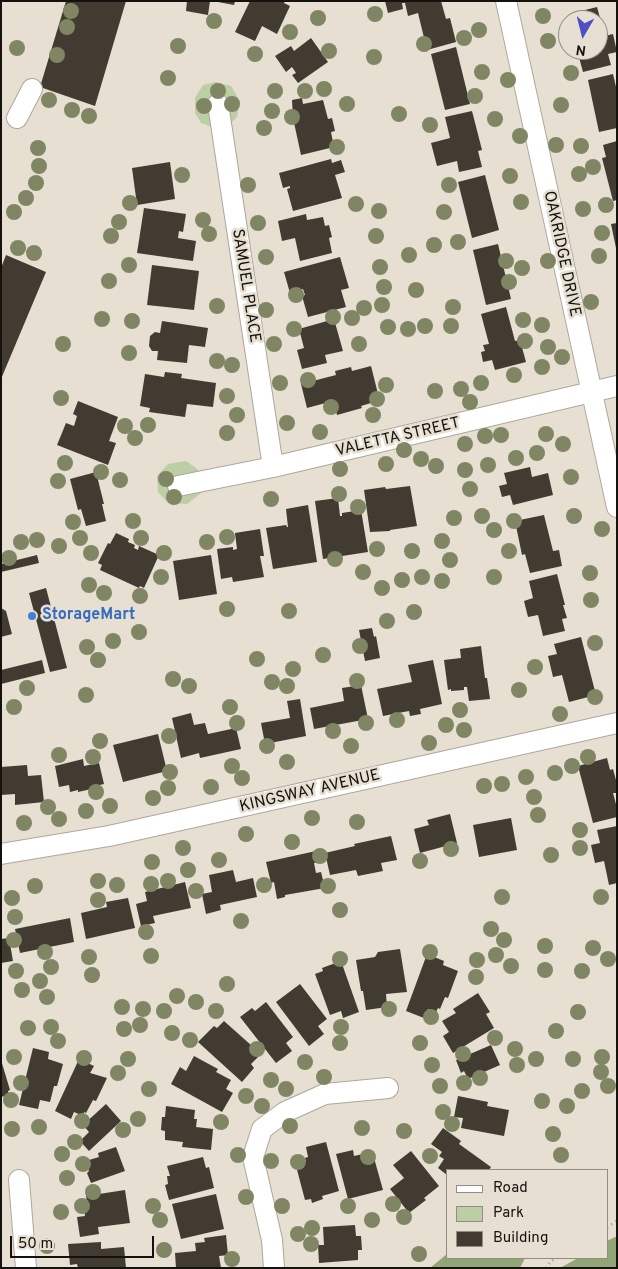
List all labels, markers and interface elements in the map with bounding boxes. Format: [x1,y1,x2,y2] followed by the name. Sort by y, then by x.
[558,10,608,60] north arrow
[575,40,587,58] text: N
[538,189,584,319] street label: OAKRIDGE DRIVE
[227,228,263,344] street label: SAMUEL PLACE
[334,414,462,462] street label: VALETTA STREET
[42,606,135,626] place label: StorageMart
[26,610,38,622] marker: StorageMart
[238,766,382,818] street label: KINGSWAY AVENUE
[446,1169,608,1259] legend
[493,1179,528,1198] text: Road
[493,1204,524,1223] text: Park
[12,1226,156,1258] scale bar
[493,1229,548,1248] text: Building
[18,1235,53,1254] text: 50 m

